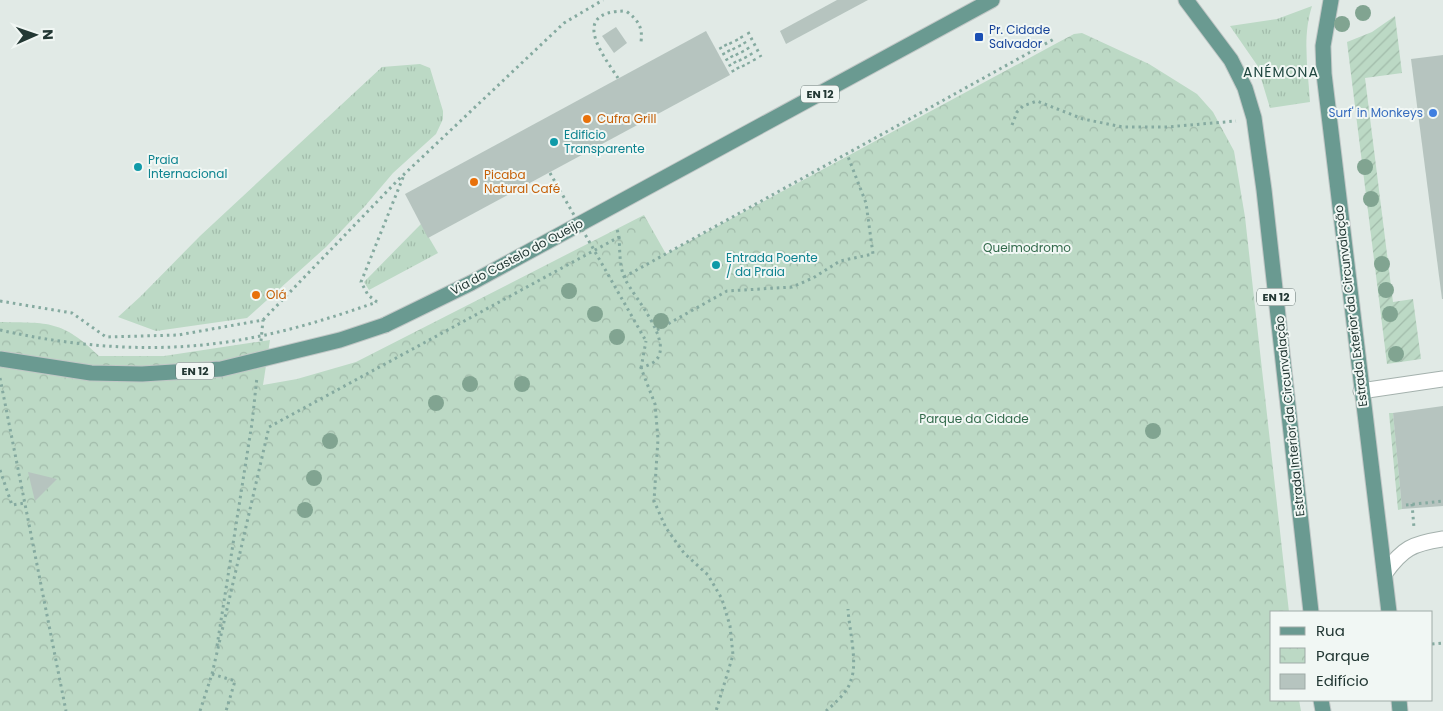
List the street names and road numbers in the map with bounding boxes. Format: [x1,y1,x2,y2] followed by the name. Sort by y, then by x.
[801,86,839,102] road number: EN 12
[1330,204,1371,408] street label: Estrada Exterior da Circunvalação
[448,214,586,299] street label: Via do Castelo do Queijo
[1257,288,1295,306] road number: EN 12
[1270,315,1309,517] street label: Estrada Interior da Circunvalação
[176,362,214,380] road number: EN 12

